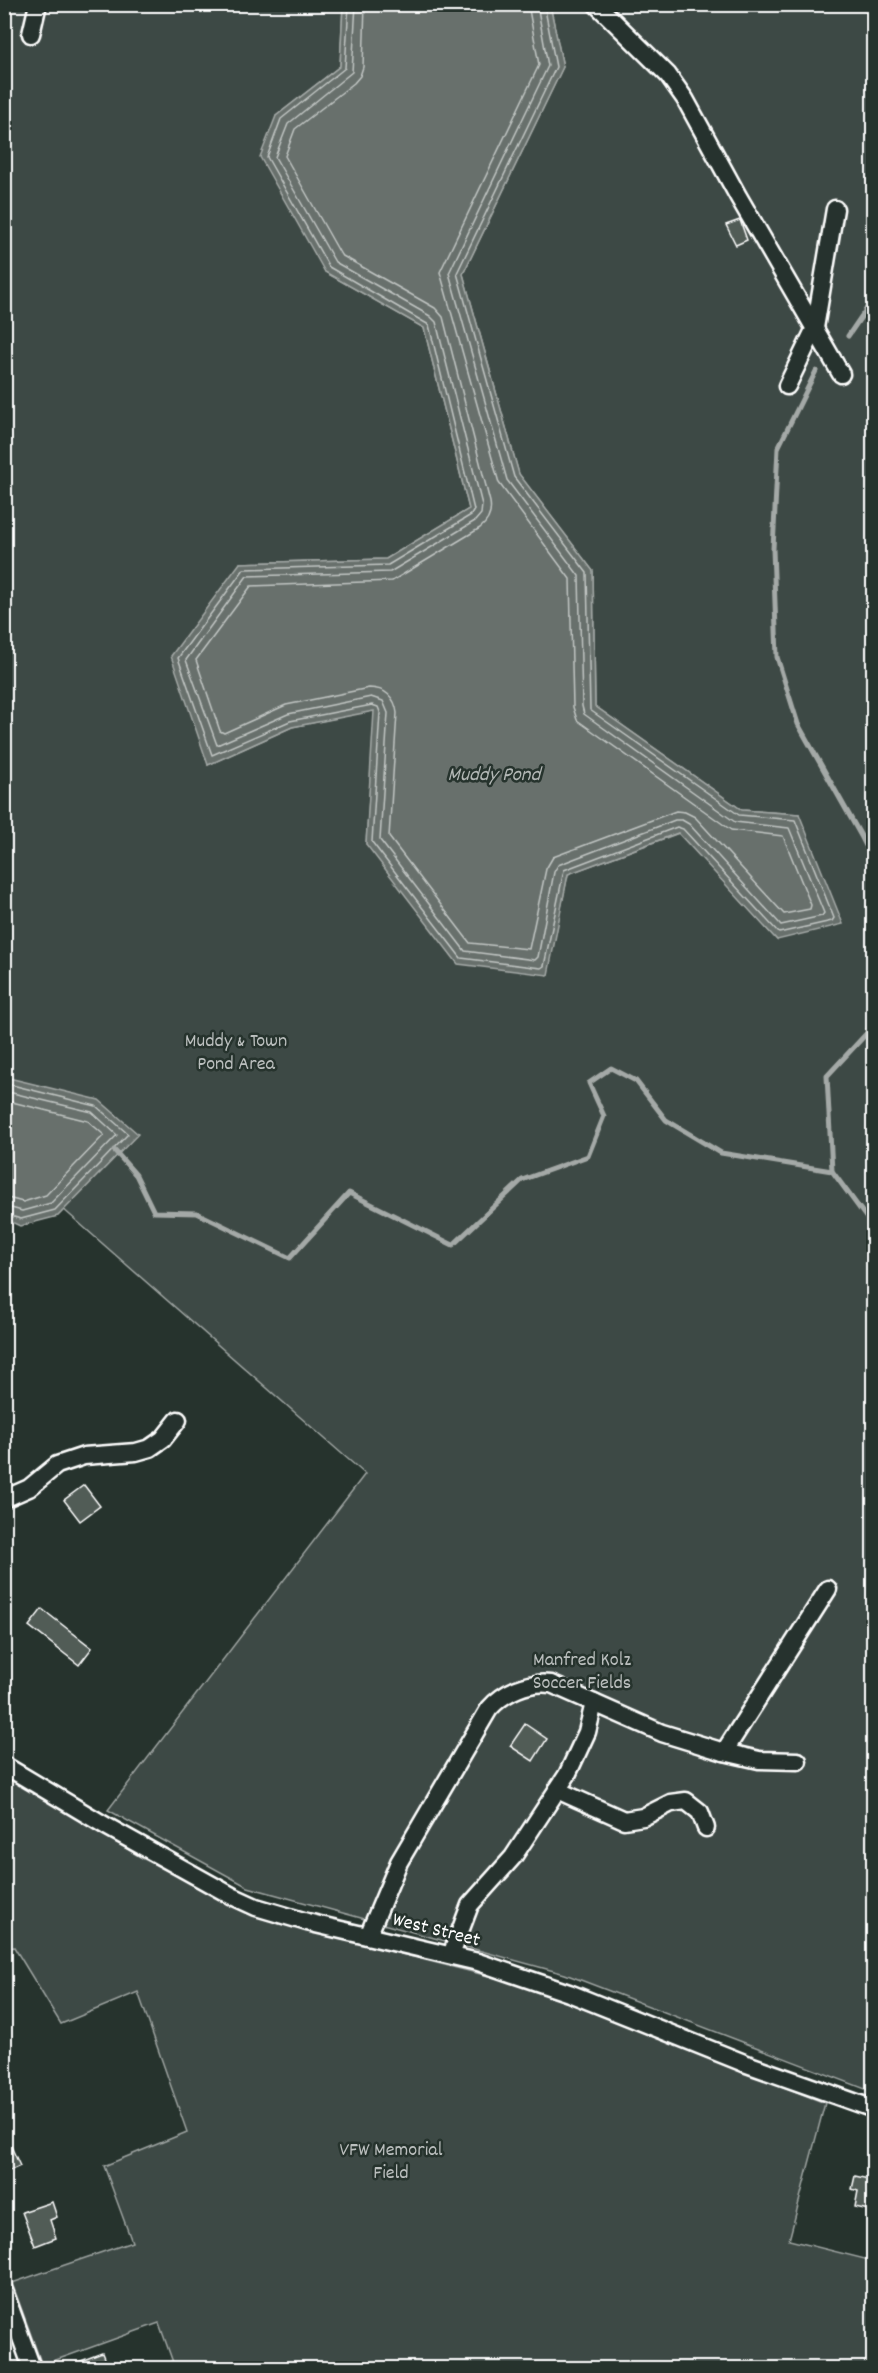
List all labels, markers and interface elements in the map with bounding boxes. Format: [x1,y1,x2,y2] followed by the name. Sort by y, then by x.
[448,761,544,791] water label: Muddy Pond
[185,1028,287,1079] park label: Muddy & Town Pond Area
[533,1647,631,1698] park label: Manfred Kolz Soccer Fields
[389,1907,483,1955] street label: West Street
[340,2137,443,2188] park label: VFW Memorial Field

